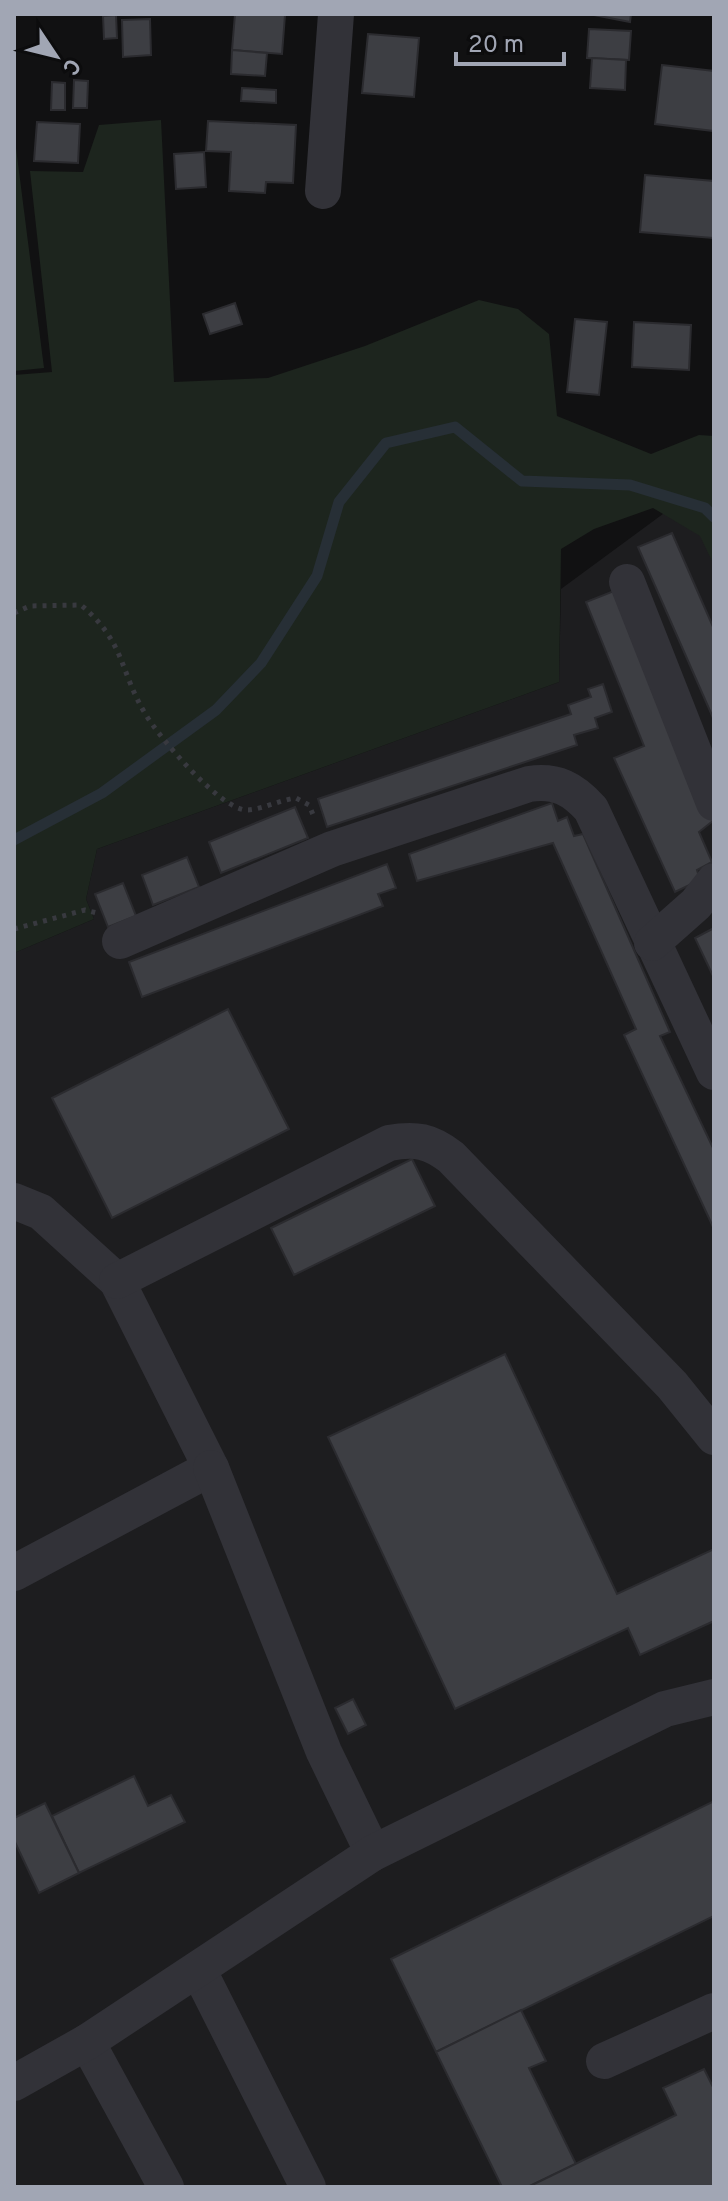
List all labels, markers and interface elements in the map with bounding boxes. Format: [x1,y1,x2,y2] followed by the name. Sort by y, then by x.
[16,16,96,96] north arrow
[456,16,564,66] scale bar
[468,31,524,61] text: 20 m
[55,53,85,80] text: С

